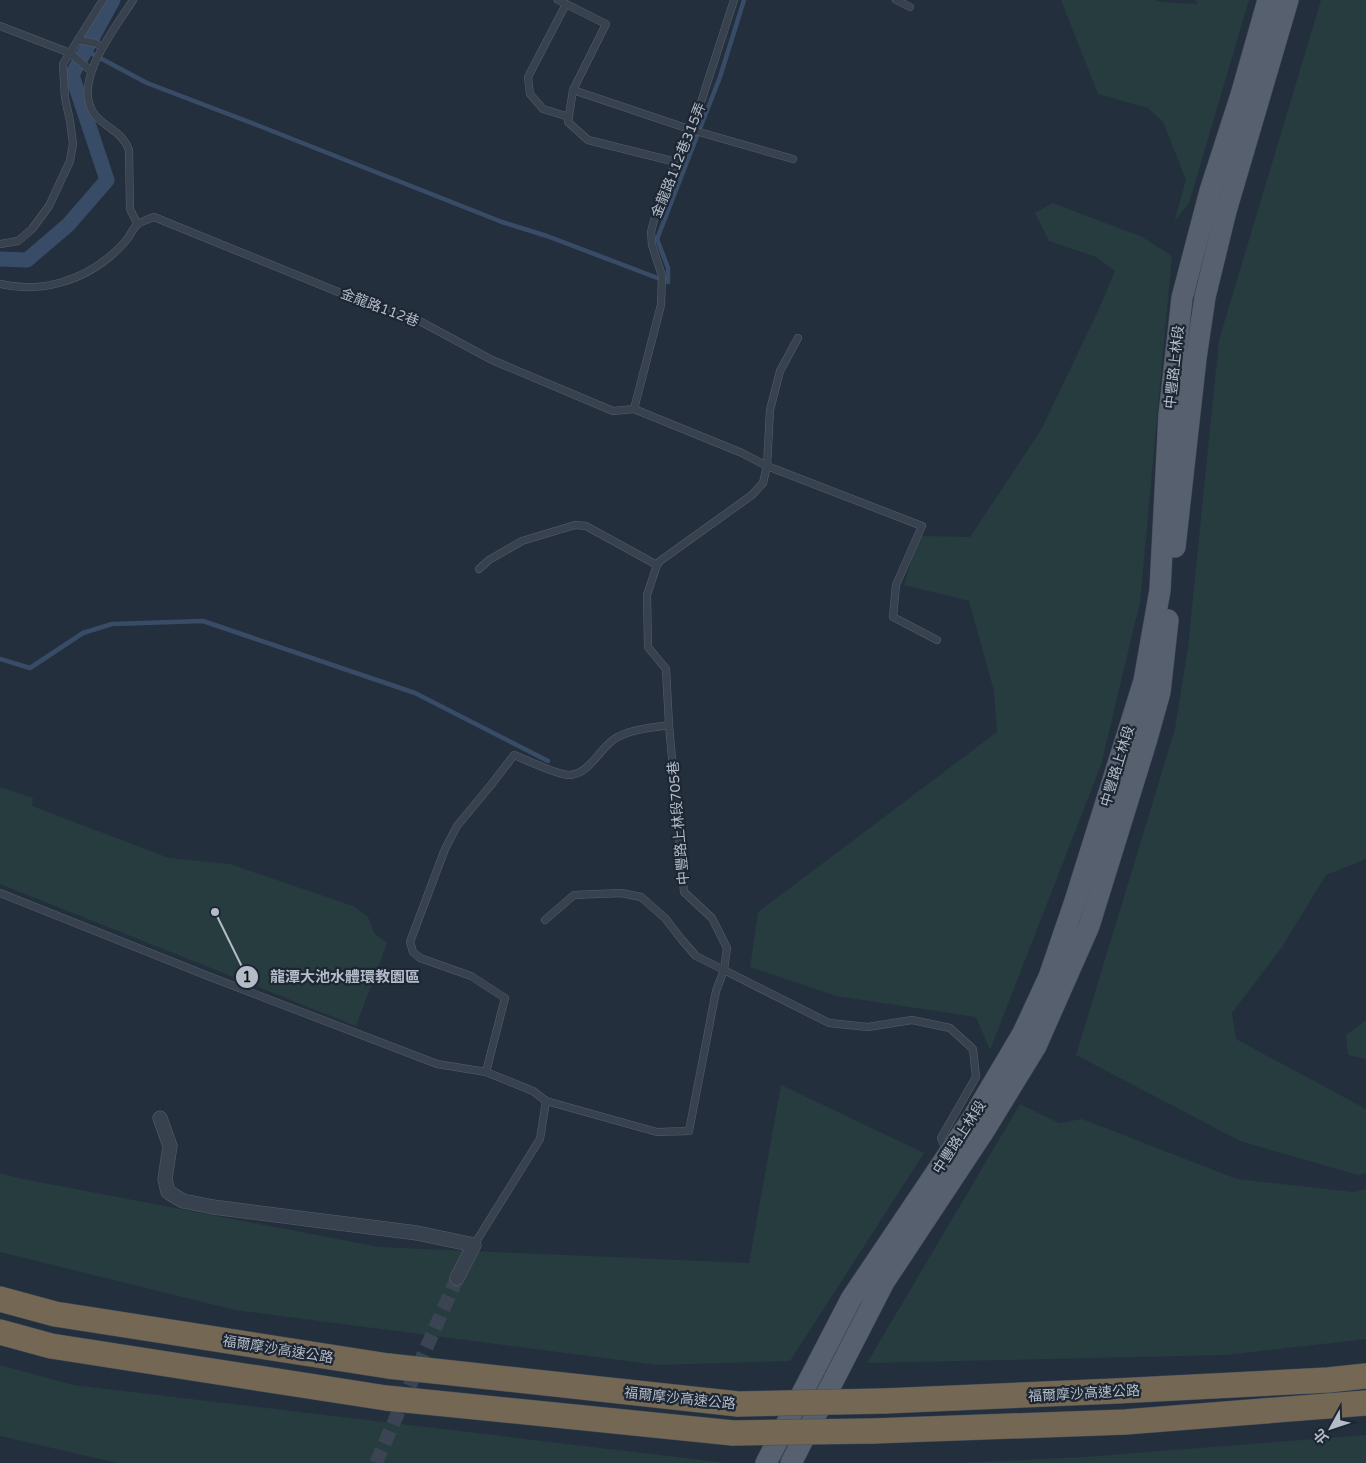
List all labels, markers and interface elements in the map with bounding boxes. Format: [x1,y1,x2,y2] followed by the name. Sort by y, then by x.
[648,100,709,220] street label: 金龍路112巷315弄
[338,285,421,330] street label: 金龍路112巷
[1162,324,1187,410] street label: 中豐路上林段
[1097,723,1138,809] street label: 中豐路上林段
[665,760,692,886] street label: 中豐路上林段705巷
[235,962,430,992] callout: 龍潭大池水體環教園區
[242,968,252,986] text: 1
[270,968,420,986] text: 龍潭大池水體環教園區
[929,1097,989,1177] street label: 中豐路上林段
[221,1332,335,1367] street label: 福爾摩沙高速公路
[1028,1382,1140,1405] street label: 福爾摩沙高速公路
[623,1384,737,1413] street label: 福爾摩沙高速公路
[1306,1403,1356,1453] north arrow
[1310,1425,1332,1447] text: 北

